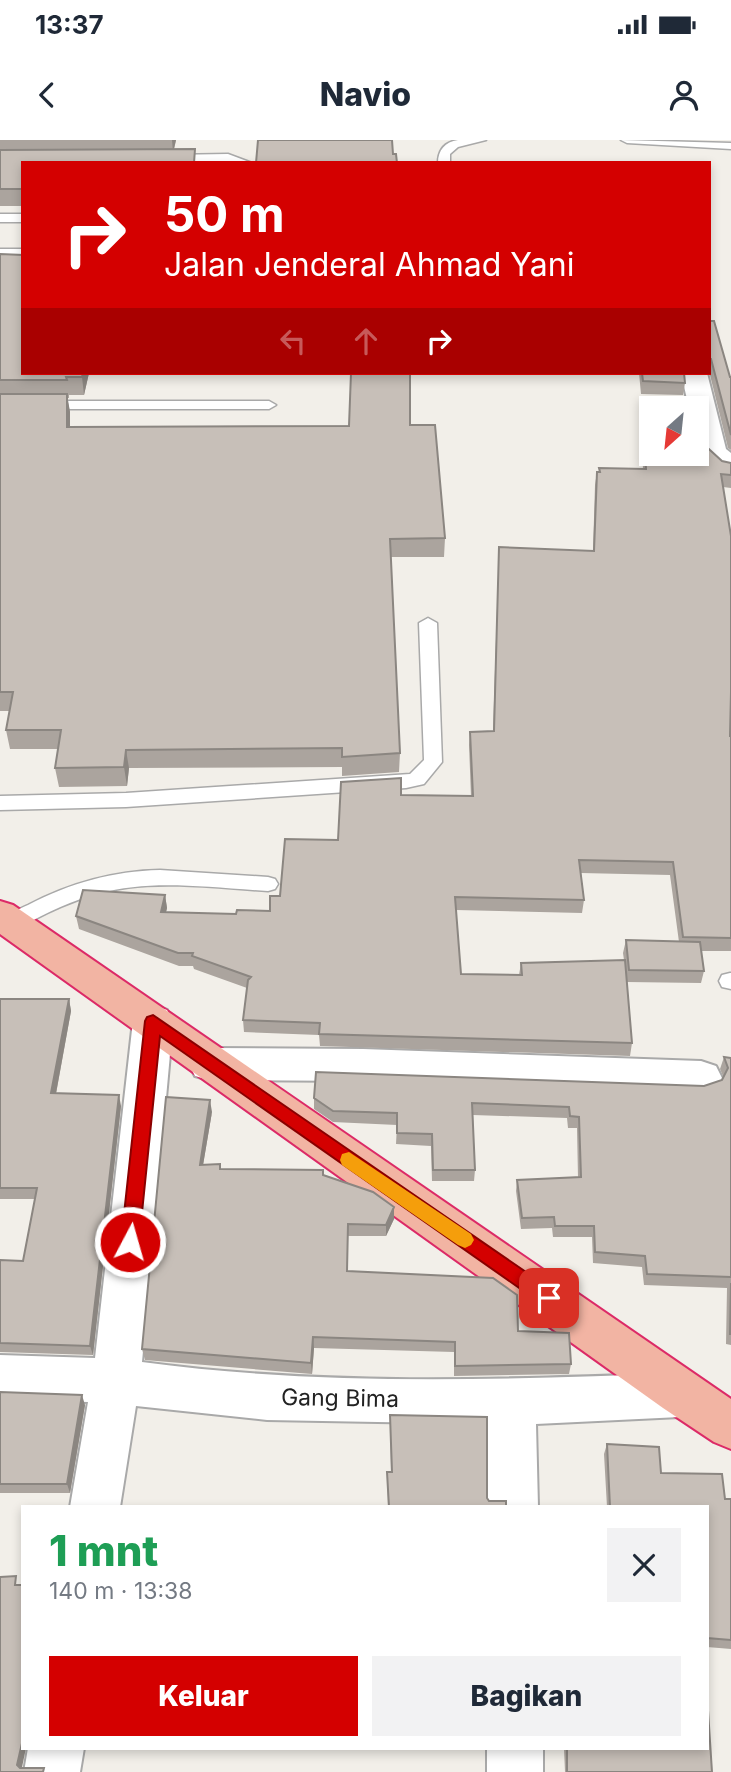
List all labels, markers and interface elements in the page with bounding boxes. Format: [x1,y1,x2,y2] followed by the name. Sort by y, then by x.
[35,9,104,40] text: 13:37
[320,75,411,114] text: Navio
[28,76,66,114] icon: back
[665,76,703,114] icon: person
[164,185,285,244] text: 50 m
[49,189,140,280] icon: right
[164,245,574,284] text: Jalan Jenderal Ahmad Yani
[274,322,312,360] icon: left
[347,322,385,360] icon: ahead
[420,322,458,360] icon: right
[639,396,709,466] north arrow
[639,396,709,466] map controls
[93,1205,167,1279] position arrow
[519,1268,579,1328] pin
[530,1279,568,1317] icon: arrive
[281,1383,399,1413] street label: Gang Bima
[49,1525,158,1576] text: 1 mnt
[607,1528,681,1602] button: close
[49,1577,193,1605] text: 140 m · 13:38
[49,1656,358,1736] button: Keluar
[372,1656,681,1736] button: Bagikan

